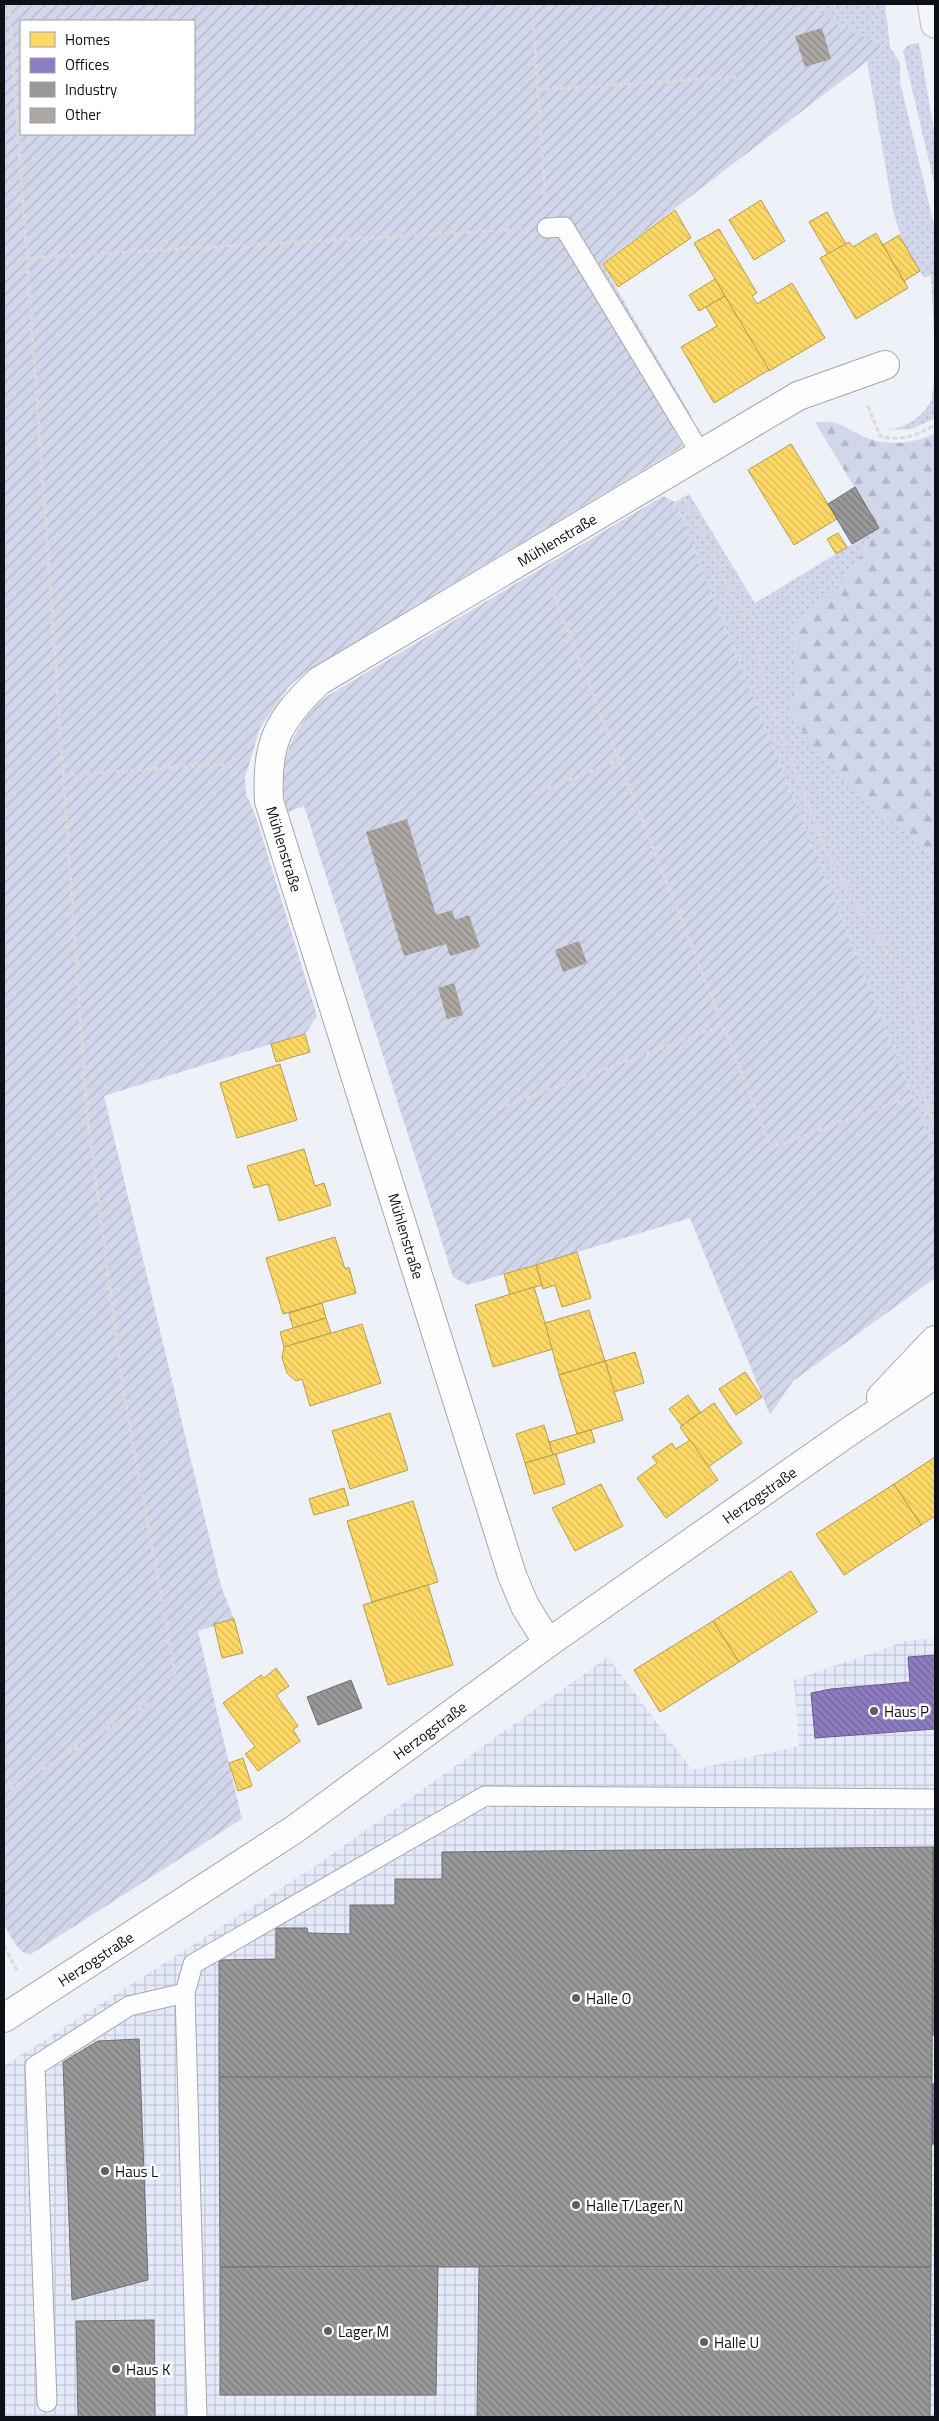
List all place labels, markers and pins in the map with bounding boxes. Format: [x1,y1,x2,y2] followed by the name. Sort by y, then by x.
[884,1700,929,1723] place label: Haus P
[868,1705,880,1717] marker: Haus P
[586,1987,631,2010] place label: Halle O
[570,1992,582,2004] marker: Halle O
[115,2160,158,2183] place label: Haus L
[99,2165,111,2177] marker: Haus L
[586,2194,683,2217] place label: Halle T/Lager N
[570,2199,582,2211] marker: Halle T/Lager N
[338,2320,389,2343] place label: Lager M
[322,2325,334,2337] marker: Lager M
[714,2331,759,2354] place label: Halle U
[698,2336,710,2348] marker: Halle U
[126,2358,171,2381] place label: Haus K
[110,2363,122,2375] marker: Haus K

